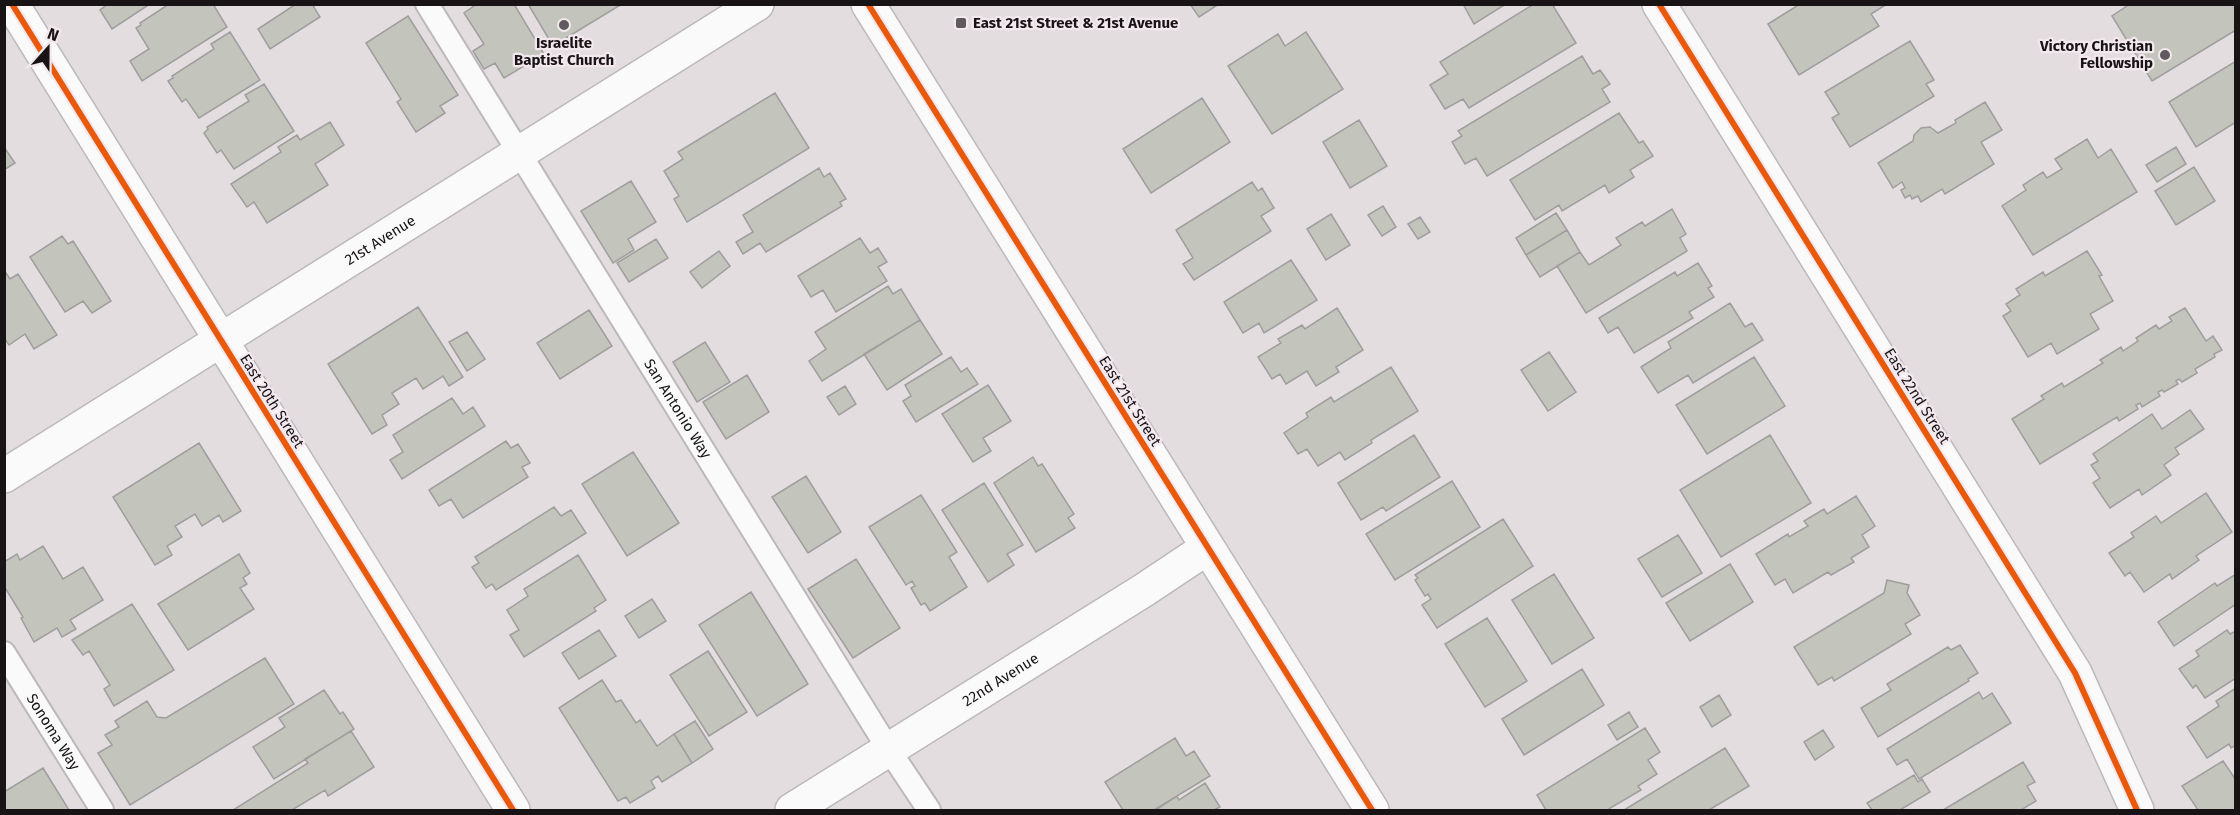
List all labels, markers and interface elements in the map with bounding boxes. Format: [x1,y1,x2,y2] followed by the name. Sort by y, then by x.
[973,14,1178,32] place label: East 21st Street & 21st Avenue
[954,16,968,30] marker: East 21st Street & 21st Avenue
[18,18,78,78] north arrow
[557,18,571,32] marker: Israelite Baptist Church
[45,24,62,45] text: N
[514,34,614,69] place label: Israelite Baptist Church
[2039,37,2153,72] place label: Victory Christian Fellowship
[2158,48,2172,62] marker: Victory Christian Fellowship
[342,211,419,269] street label: 21st Avenue
[1880,345,1954,448] street label: East 22nd Street
[236,351,308,452] street label: East 20th Street
[1095,353,1165,450] street label: East 21st Street
[640,356,715,462] street label: San Antonio Way
[959,649,1042,710] street label: 22nd Avenue
[23,690,84,774] street label: Sonoma Way

